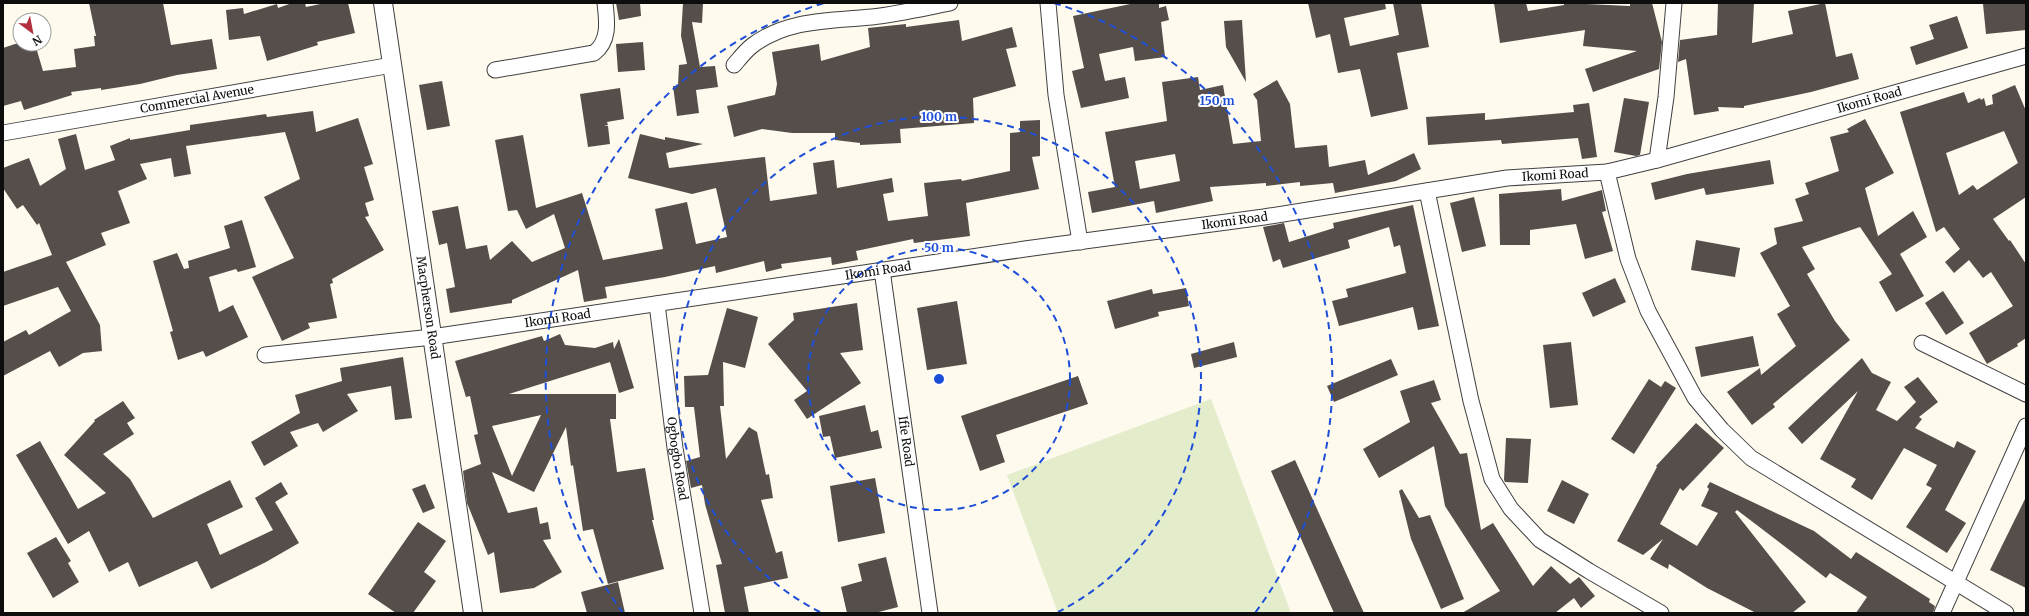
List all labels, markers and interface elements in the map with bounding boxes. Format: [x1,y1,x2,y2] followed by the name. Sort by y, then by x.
[12,12,52,52] north arrow
[30,32,45,49] text: N
[139,81,255,116] street label: Commercial Avenue
[1835,83,1903,116] street label: Ikomi Road
[1200,93,1235,108] text: 150 m
[921,109,957,124] text: 100 m
[1521,165,1589,184] street label: Ikomi Road
[1201,209,1269,232] street label: Ikomi Road
[924,240,954,255] text: 50 m
[413,255,443,360] street label: Macpherson Road
[844,258,912,283] street label: Ikomi Road
[524,306,592,330] street label: Ikomi Road
[932,372,946,386] centre of rings
[895,415,917,468] street label: Ifie Road
[664,416,691,501] street label: Ogbogbo Road

